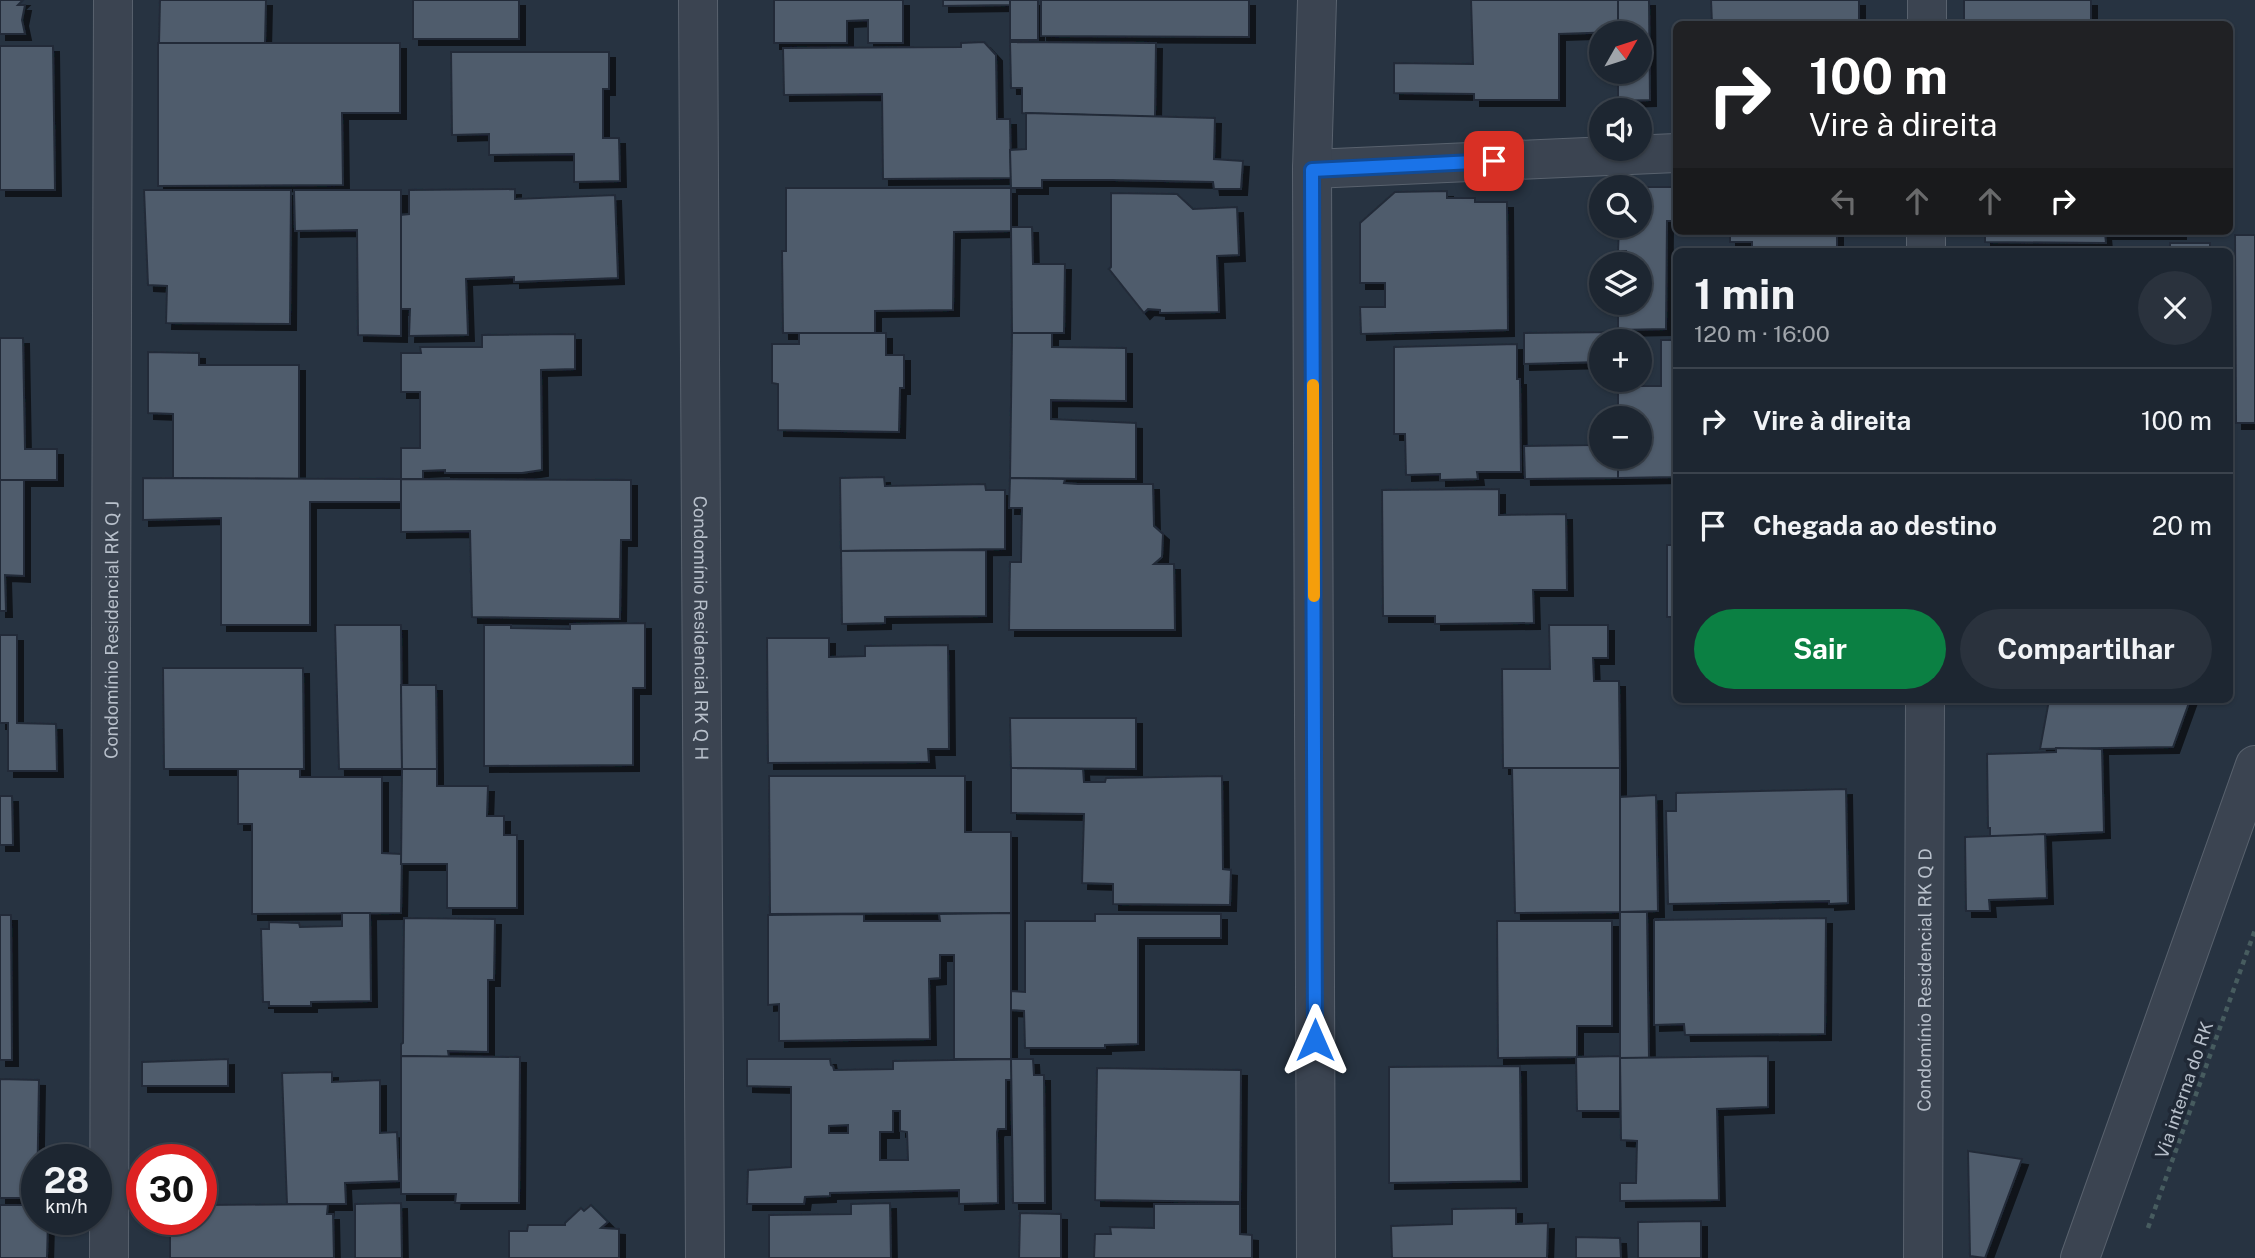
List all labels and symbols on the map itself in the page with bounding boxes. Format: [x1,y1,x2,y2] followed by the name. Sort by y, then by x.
[1589,21,1652,84] north arrow
[1464,131,1524,191] pin
[690,496,713,760] street label: Condomínio Residencial RK Q H
[100,501,122,759] street label: Condomínio Residencial RK Q J
[1913,848,1935,1112] street label: Condomínio Residencial RK Q D
[1278,1003,1352,1077] position arrow
[2151,1019,2217,1161] street label: Via interna do RK
[126,1144,217,1235] speed limit sign: 30

